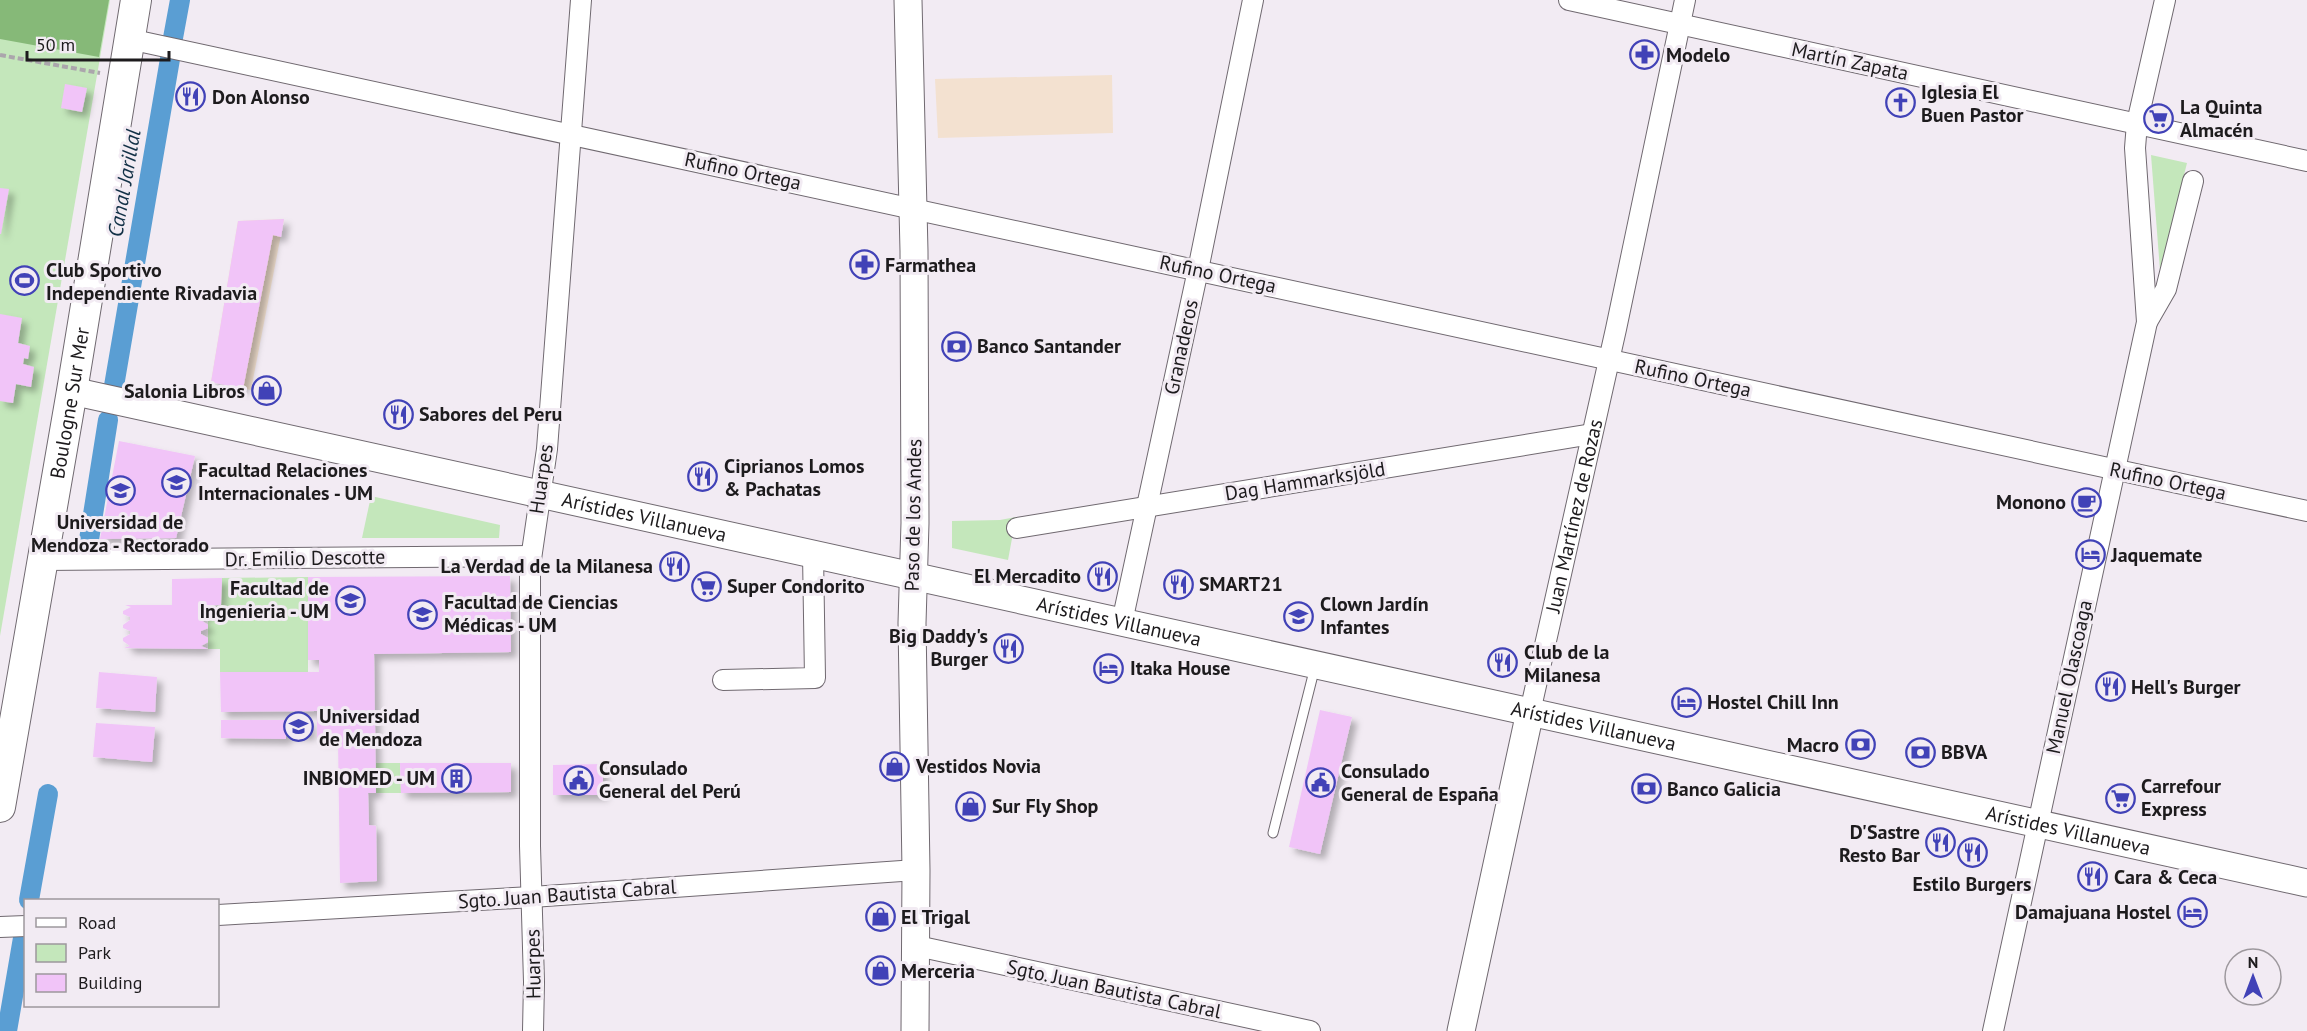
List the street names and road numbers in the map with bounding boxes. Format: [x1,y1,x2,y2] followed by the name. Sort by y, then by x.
[1789,36,1911,86] street label: Martín Zapata
[682,146,804,196] street label: Rufino Ortega
[1157,249,1279,299] street label: Rufino Ortega
[1158,297,1204,397] street label: Granaderos
[44,325,95,481] street label: Boulogne Sur Mer
[1632,353,1754,403] street label: Rufino Ortega
[1539,417,1608,616] street label: Juan Martínez de Rozas
[899,438,927,592] street label: Paso de los Andes
[523,442,559,516] street label: Huarpes
[1223,455,1387,507] street label: Dag Hammarksjöld
[2107,456,2229,506] street label: Rufino Ortega
[559,486,729,548] street label: Arístides Villanueva
[224,544,386,572] street label: Dr. Emilio Descotte
[1034,591,1204,652] street label: Arístides Villanueva
[2040,598,2098,756] street label: Manuel Olascoaga
[1509,695,1678,757] street label: Arístides Villanueva
[1983,800,2153,861] street label: Arístides Villanueva
[457,873,677,915] street label: Sgto. Juan Bautista Cabral
[519,929,547,999] street label: Huarpes
[1004,954,1224,1024] street label: Sgto. Juan Bautista Cabral

